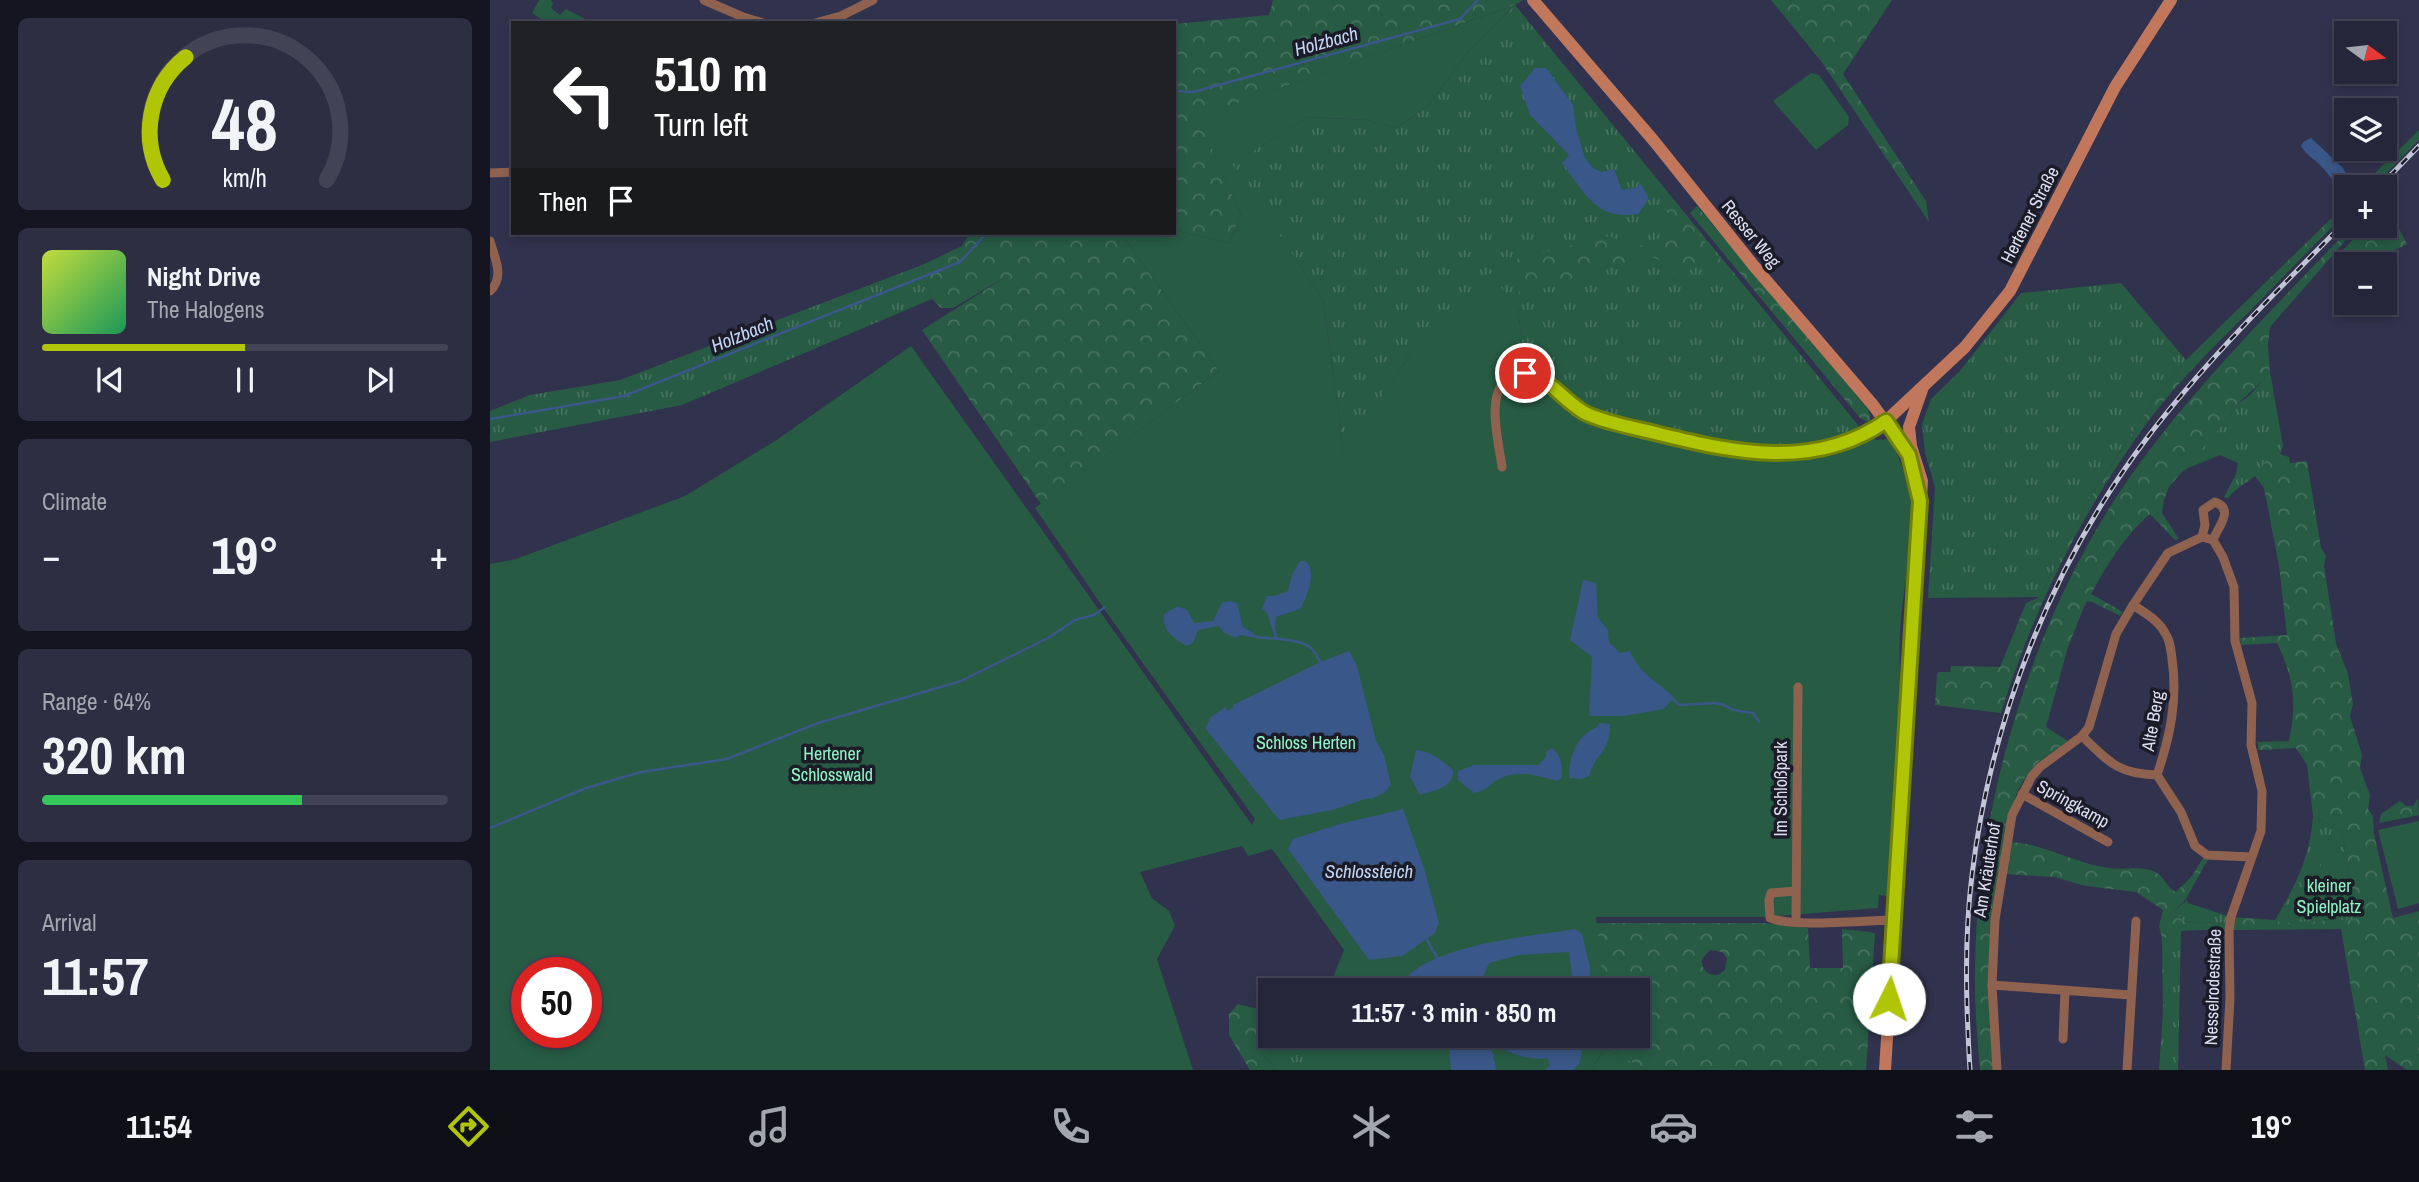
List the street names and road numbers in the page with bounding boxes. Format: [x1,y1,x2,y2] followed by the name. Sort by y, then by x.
[1994,162,2065,268] street label: Hertener Straße
[1716,194,1787,274] street label: Resser Weg
[2135,688,2170,754] street label: Alte Berg
[1768,741,1793,837] street label: Im Schloßpark
[2032,773,2114,834] street label: Springkamp
[1967,820,2006,920] street label: Am Kräuterhof
[2198,928,2227,1046] street label: Nesselrodestraße

